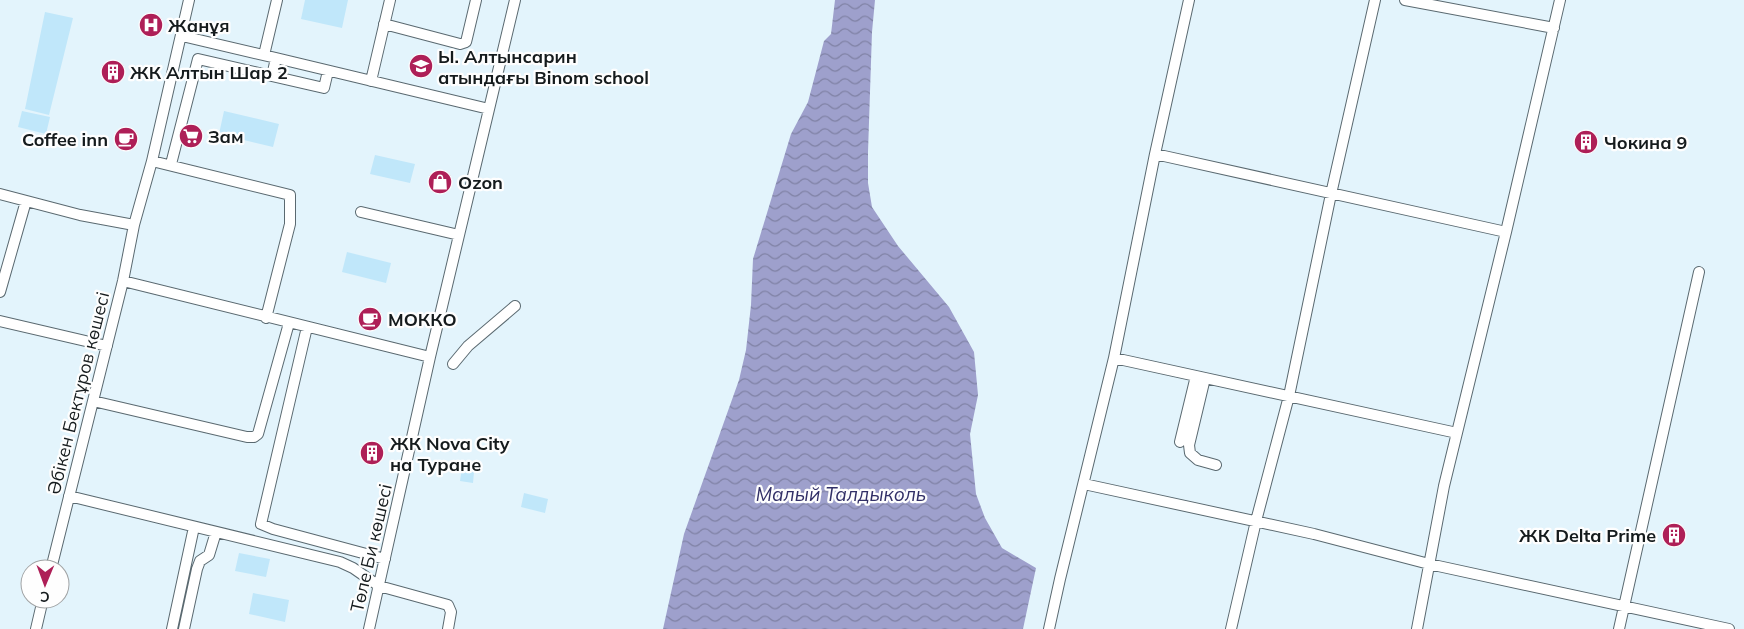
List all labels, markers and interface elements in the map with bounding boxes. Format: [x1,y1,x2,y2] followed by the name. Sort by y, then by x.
[138,12,164,38] hospital icon: Жанұя
[168,14,229,37] place label: Жанұя
[438,45,649,89] place label: Ы. Алтынсарин атындағы Binom school
[408,53,434,79] school or university icon: Ы. Алтынсарин атындағы Binom school
[100,59,126,85] building icon: ЖК Алтын Шар 2
[130,61,288,84] place label: ЖК Алтын Шар 2
[178,123,204,149] supermarket icon: Зам
[208,125,244,148] place label: Зам
[113,126,139,152] cafe icon: Coffee inn
[22,128,108,151] place label: Coffee inn
[1573,129,1599,155] building icon: Чокина 9
[1604,131,1687,154] place label: Чокина 9
[427,169,453,195] shop icon: Ozon
[458,171,503,194] place label: Ozon
[42,289,114,497] street label: Әбікен Бектұров көшесі
[357,306,383,332] cafe icon: МОККО
[388,308,457,331] place label: МОККО
[390,432,510,476] place label: ЖК Nova City на Туране
[359,440,385,466] building icon: ЖК Nova City на Туране
[345,482,397,614] street label: Төле Би көшесі
[756,482,926,506] water label: Малый Талдыколь
[1661,522,1687,548] building icon: ЖК Delta Prime
[1519,524,1656,547] place label: ЖК Delta Prime
[20,559,70,609] north arrow
[40,588,50,606] text: С

